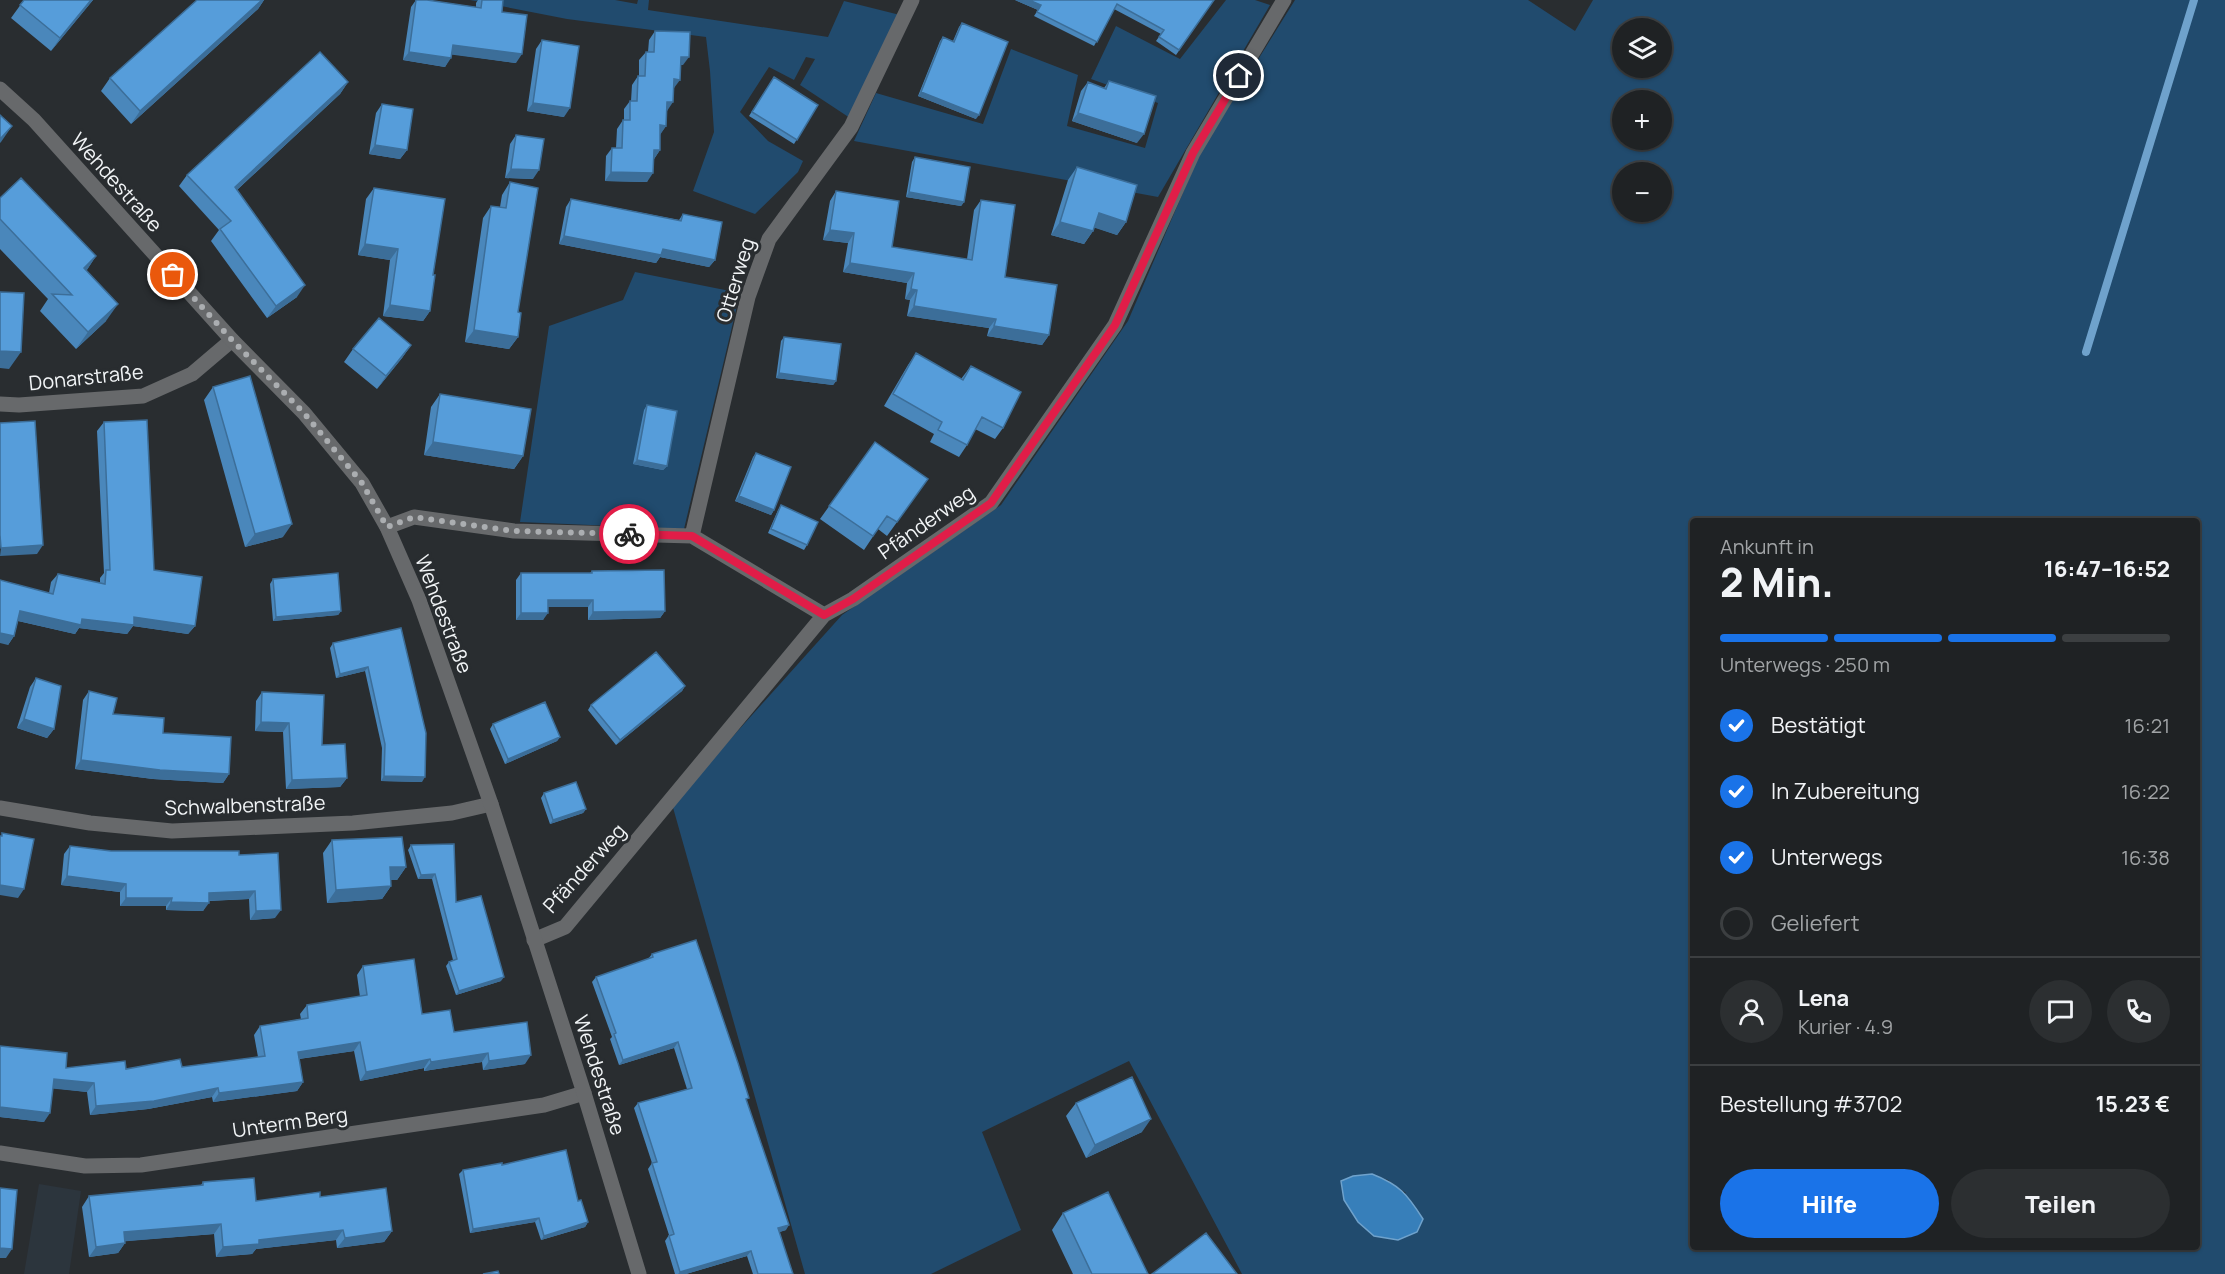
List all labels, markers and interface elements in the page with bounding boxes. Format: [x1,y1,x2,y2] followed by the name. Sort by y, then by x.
[1612,18,1672,222] map controls
[1612,18,1672,78] button: layers
[1213,50,1264,101] pin
[1222,59,1255,92] icon: home
[1612,90,1672,150] button: +
[65,127,169,237] street label: Wehdestraße
[1612,162,1672,222] button: −
[709,235,761,325] street label: Otterweg
[147,249,198,300] pin
[156,258,189,291] icon: bag
[27,358,145,396] street label: Donarstraße
[872,479,980,565] street label: Pfänderweg
[599,504,659,564] courier
[613,518,646,551] icon: bike
[1720,533,1814,560] text: Ankunft in
[409,551,479,677] street label: Wehdestraße
[2044,554,2170,584] text: 16:47–16:52
[1720,555,1834,609] text: 2 Min.
[1720,651,1890,678] text: Unterwegs · 250 m
[1720,709,1753,742] icon: check
[1771,710,1866,740] text: Bestätigt
[2125,712,2170,739] text: 16:21
[1720,775,1753,808] icon: check
[1771,776,1920,806] text: In Zubereitung
[2121,778,2170,805] text: 16:22
[164,789,326,821] street label: Schwalbenstraße
[537,817,631,919] street label: Pfänderweg
[1720,841,1753,874] icon: check
[1771,842,1883,872] text: Unterwegs
[2121,844,2170,871] text: 16:38
[1771,908,1859,938] text: Geliefert
[1720,980,1783,1043] button: person
[2029,980,2092,1043] button: chat
[2107,980,2170,1043] button: phone
[1798,983,1849,1013] text: Lena
[568,1012,632,1138] street label: Wehdestraße
[1798,1013,1893,1040] text: Kurier · 4.9
[1720,1089,1902,1119] text: Bestellung #3702
[2095,1089,2170,1119] text: 15.23 €
[231,1101,349,1143] street label: Unterm Berg
[1720,1169,1939,1238] button: Hilfe
[1951,1169,2170,1238] button: Teilen

